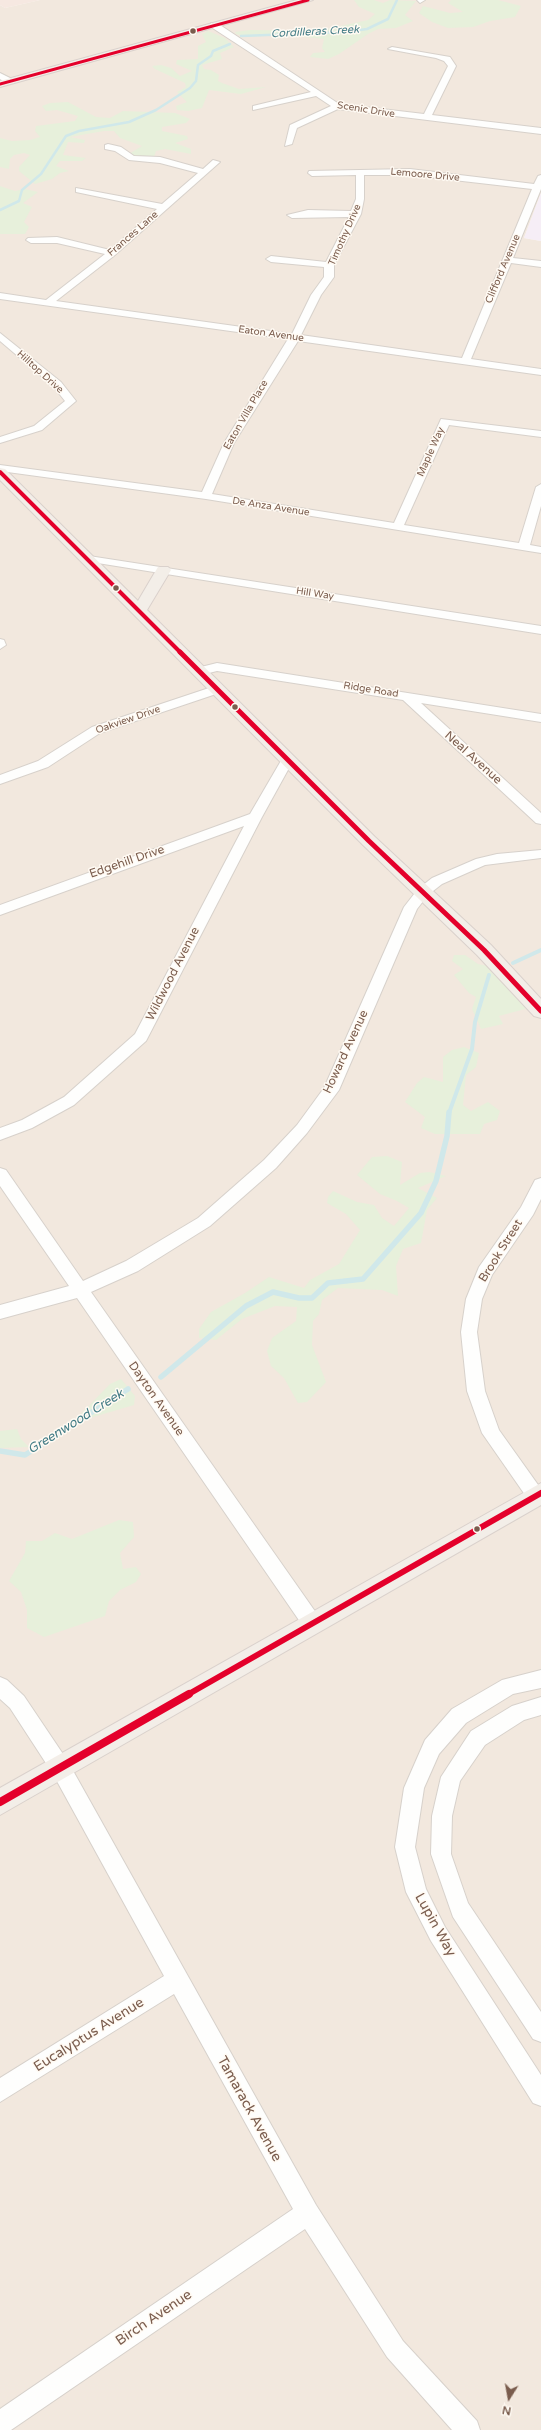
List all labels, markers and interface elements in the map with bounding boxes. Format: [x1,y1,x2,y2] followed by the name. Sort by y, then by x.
[271,23,359,41] water label: Cordilleras Creek
[188,26,198,36] unlabelled marker
[336,100,396,120] street label: Scenic Drive
[390,166,460,184] street label: Lemoore Drive
[326,202,364,268] street label: Timothy Drive
[105,209,161,259] street label: Frances Lane
[483,233,523,305] street label: Clifford Avenue
[237,323,305,345] street label: Eaton Avenue
[14,348,66,396] street label: Hilltop Drive
[221,378,271,452] street label: Eaton Villa Place
[415,425,447,479] street label: Maple Way
[232,495,310,519] street label: De Anza Avenue
[111,583,121,593] unlabelled marker
[295,585,335,603] street label: Hill Way
[343,680,399,700] street label: Ridge Road
[230,702,240,712] unlabelled marker
[94,703,162,737] street label: Oakview Drive
[441,729,505,787] street label: Neal Avenue
[88,842,166,882] street label: Edgehill Drive
[143,925,203,1023] street label: Wildwood Avenue
[320,1008,372,1096] street label: Howard Avenue
[476,1217,526,1285] street label: Brook Street
[125,1359,187,1439] street label: Dayton Avenue
[25,1386,127,1458] water label: Greenwood Creek
[472,1524,482,1534] unlabelled marker
[411,1890,459,1960] street label: Lupin Way
[31,1994,147,2076] street label: Eucalyptus Avenue
[213,2053,285,2165] street label: Tamarack Avenue
[113,2286,195,2350] street label: Birch Avenue
[489,2378,529,2418] north arrow
[501,2403,512,2417] text: N

